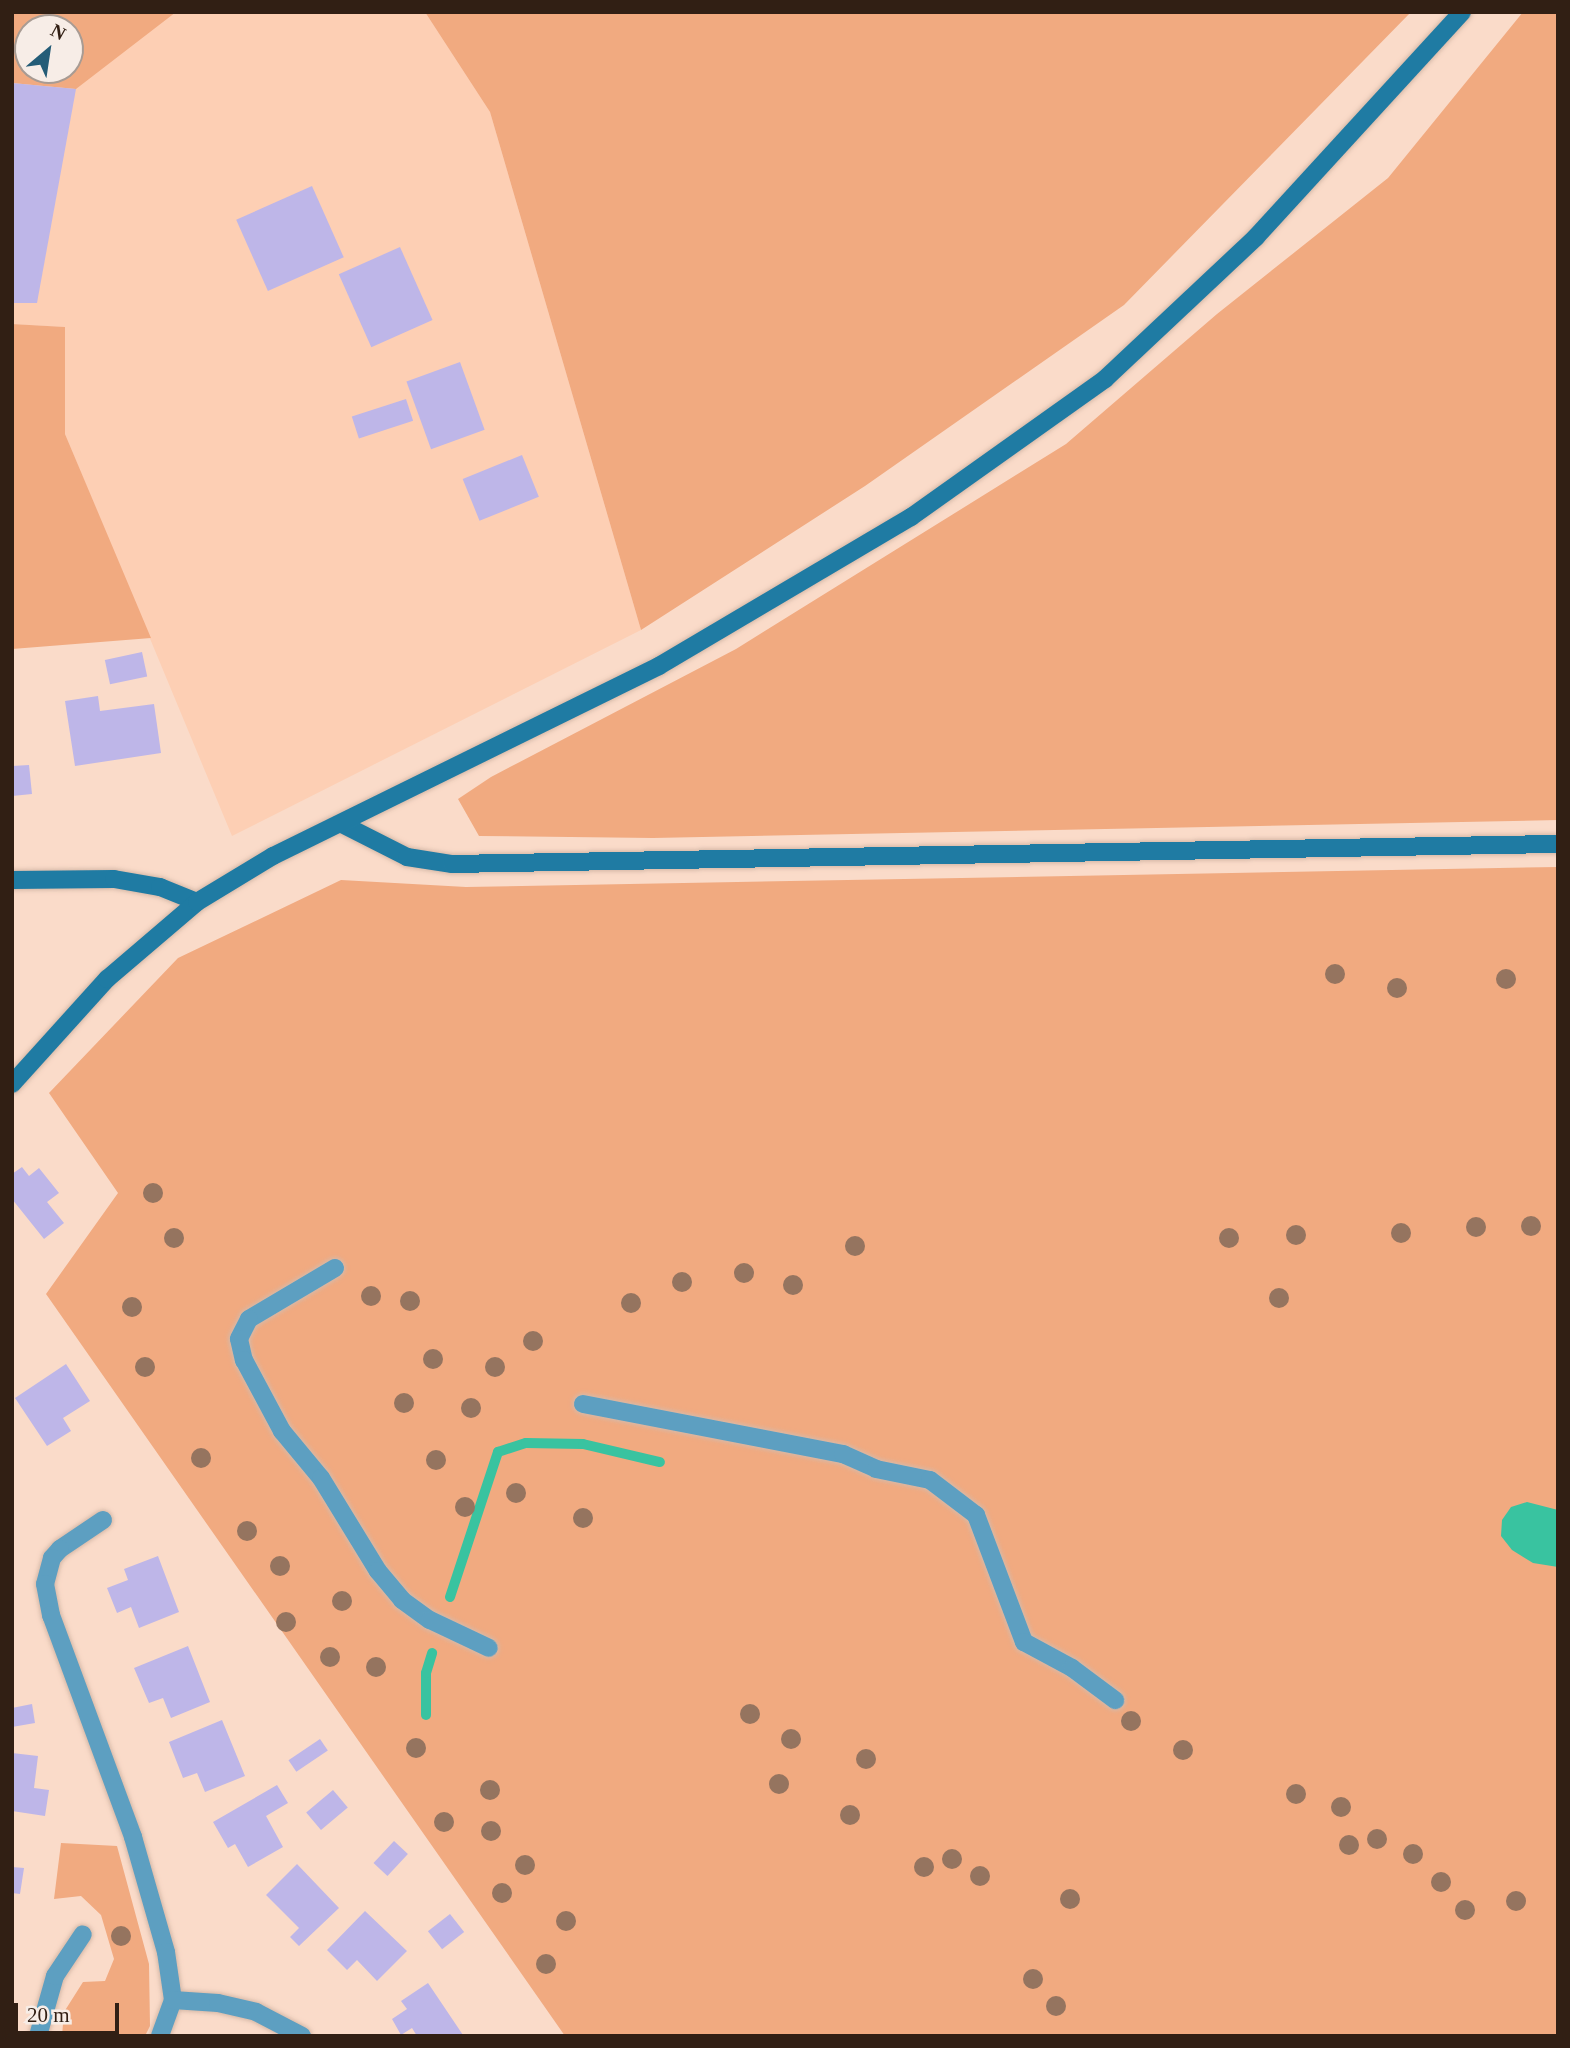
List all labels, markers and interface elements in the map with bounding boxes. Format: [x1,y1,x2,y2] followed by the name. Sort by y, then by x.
[14,14,84,84] north arrow
[47,19,70,44] text: N
[18,1988,122,2032] scale bar
[27,2003,70,2027] text: 20 m

